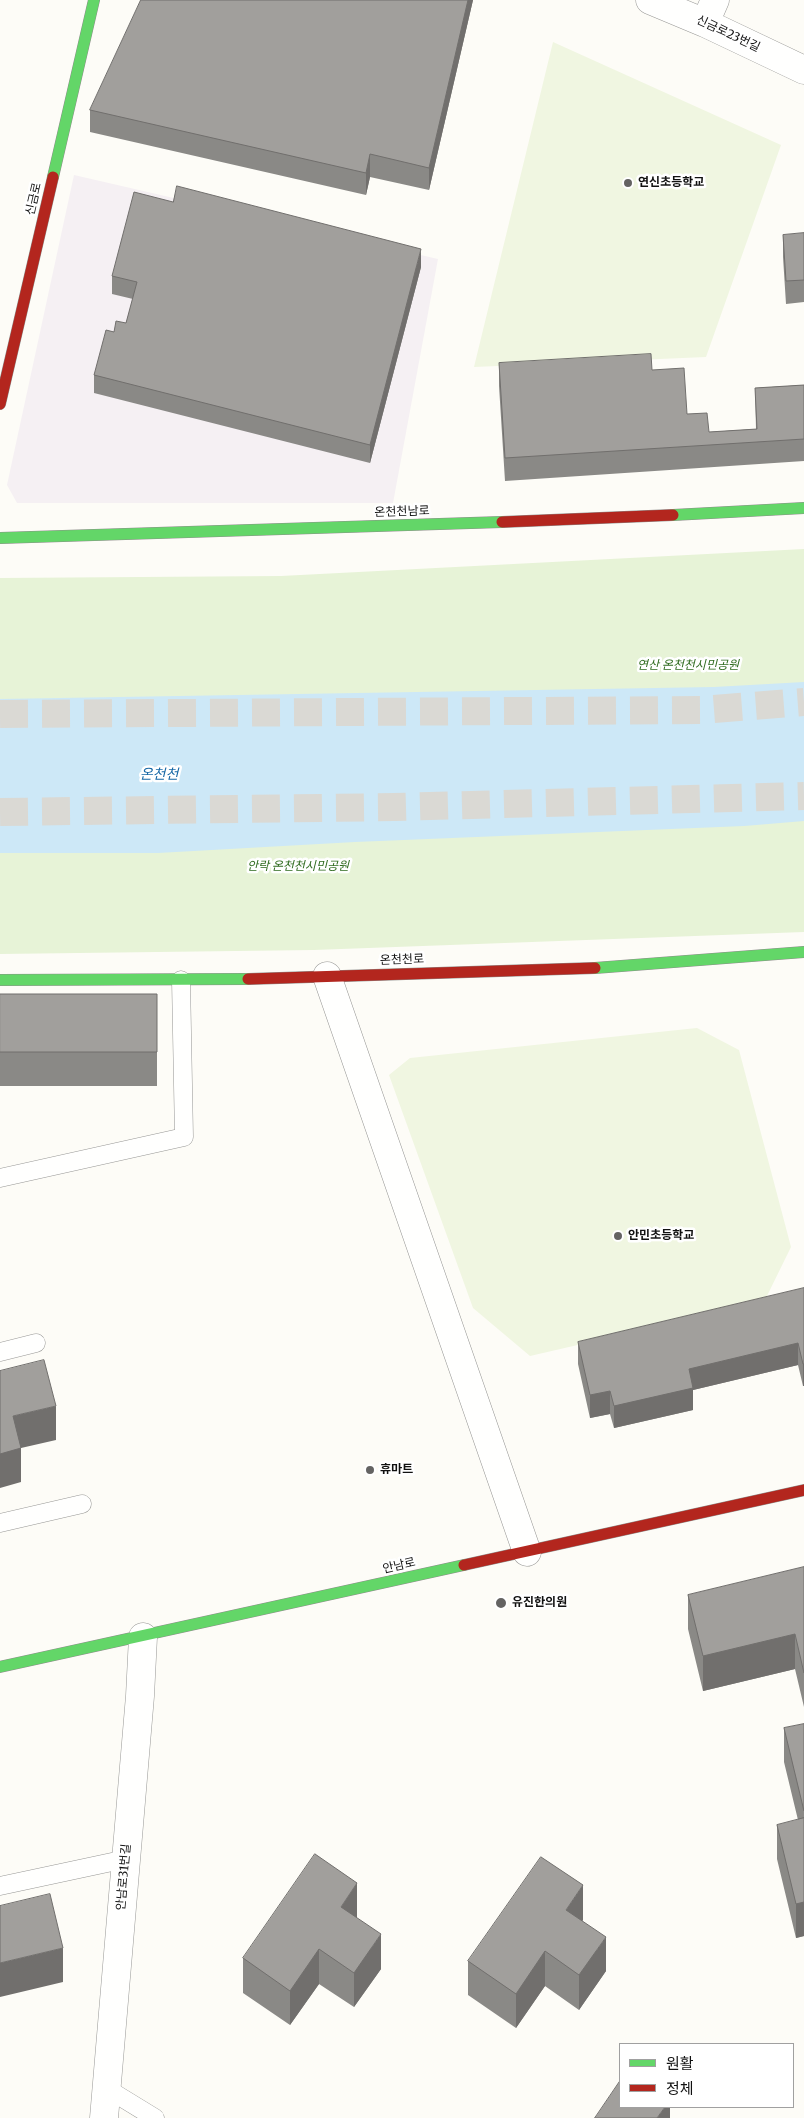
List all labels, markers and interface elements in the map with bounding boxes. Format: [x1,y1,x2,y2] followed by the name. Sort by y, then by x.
[694,13,762,55] street label: 신금로23번길
[638,176,704,190] place label: 연신초등학교
[622,177,634,189] marker: 연신초등학교
[23,181,45,217] street label: 신금로
[374,504,430,520] street label: 온천천남로
[637,659,739,673] park label: 연산 온천천시민공원
[140,767,178,783] water label: 온천천
[247,860,349,874] park label: 안락 온천천시민공원
[380,952,424,968] street label: 온천천로
[628,1229,694,1243] place label: 안민초등학교
[612,1230,624,1242] marker: 안민초등학교
[380,1463,413,1477] place label: 휴마트
[364,1464,376,1476] marker: 휴마트
[381,1555,417,1577] street label: 안남로
[494,1596,508,1610] marker: 유진한의원
[512,1596,567,1610] place label: 유진한의원
[114,1843,134,1911] street label: 안남로31번길
[619,2043,794,2108] legend
[666,2054,694,2073] text: 원활
[666,2079,694,2098] text: 정체

